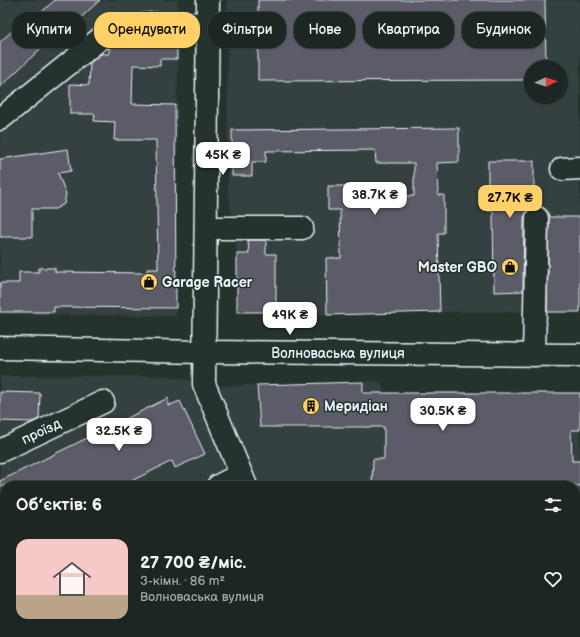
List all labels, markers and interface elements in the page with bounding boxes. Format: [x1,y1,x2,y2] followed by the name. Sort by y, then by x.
[12,12,86,48] chip: Купити
[94,12,200,48] chip: Орендувати
[208,12,286,48] chip: Фільтри
[294,12,355,48] chip: Нове
[363,12,454,48] chip: Квартира
[462,12,545,48] chip: Будинок
[524,60,568,104] north arrow
[524,60,568,104] map controls
[195,142,251,176] pin: 45K ₴
[205,147,241,163] text: 45K ₴
[338,182,412,216] pin: 38.7K ₴
[473,185,547,219] pin: 27.7K ₴
[352,187,398,203] text: 38.7K ₴
[487,190,533,206] text: 27.7K ₴
[500,257,520,277] shop icon: Master GBO
[418,259,497,276] place label: Master GBO
[139,272,159,292] shop icon: Garage Racer
[162,274,253,291] place label: Garage Racer
[262,302,318,336] pin: 49K ₴
[272,307,308,323] text: 49K ₴
[271,345,405,362] street label: Волноваська вулиця
[301,396,321,416] building icon: Меридіан
[324,398,388,415] place label: Меридіан
[406,398,480,432] pin: 30.5K ₴
[419,403,467,419] text: 30.5K ₴
[19,415,64,448] street label: проїзд
[82,418,156,452] pin: 32.5K ₴
[96,423,142,439] text: 32.5K ₴
[542,494,564,516] icon: filters
[16,495,102,515] text: Об’єктів: 6
[140,553,246,573] text: 27 700 ₴/міс.
[48,555,96,603] icon: home
[542,568,564,590] icon: heart
[140,573,225,589] text: 3-кімн. · 86 m²
[140,589,264,605] text: Волноваська вулиця

